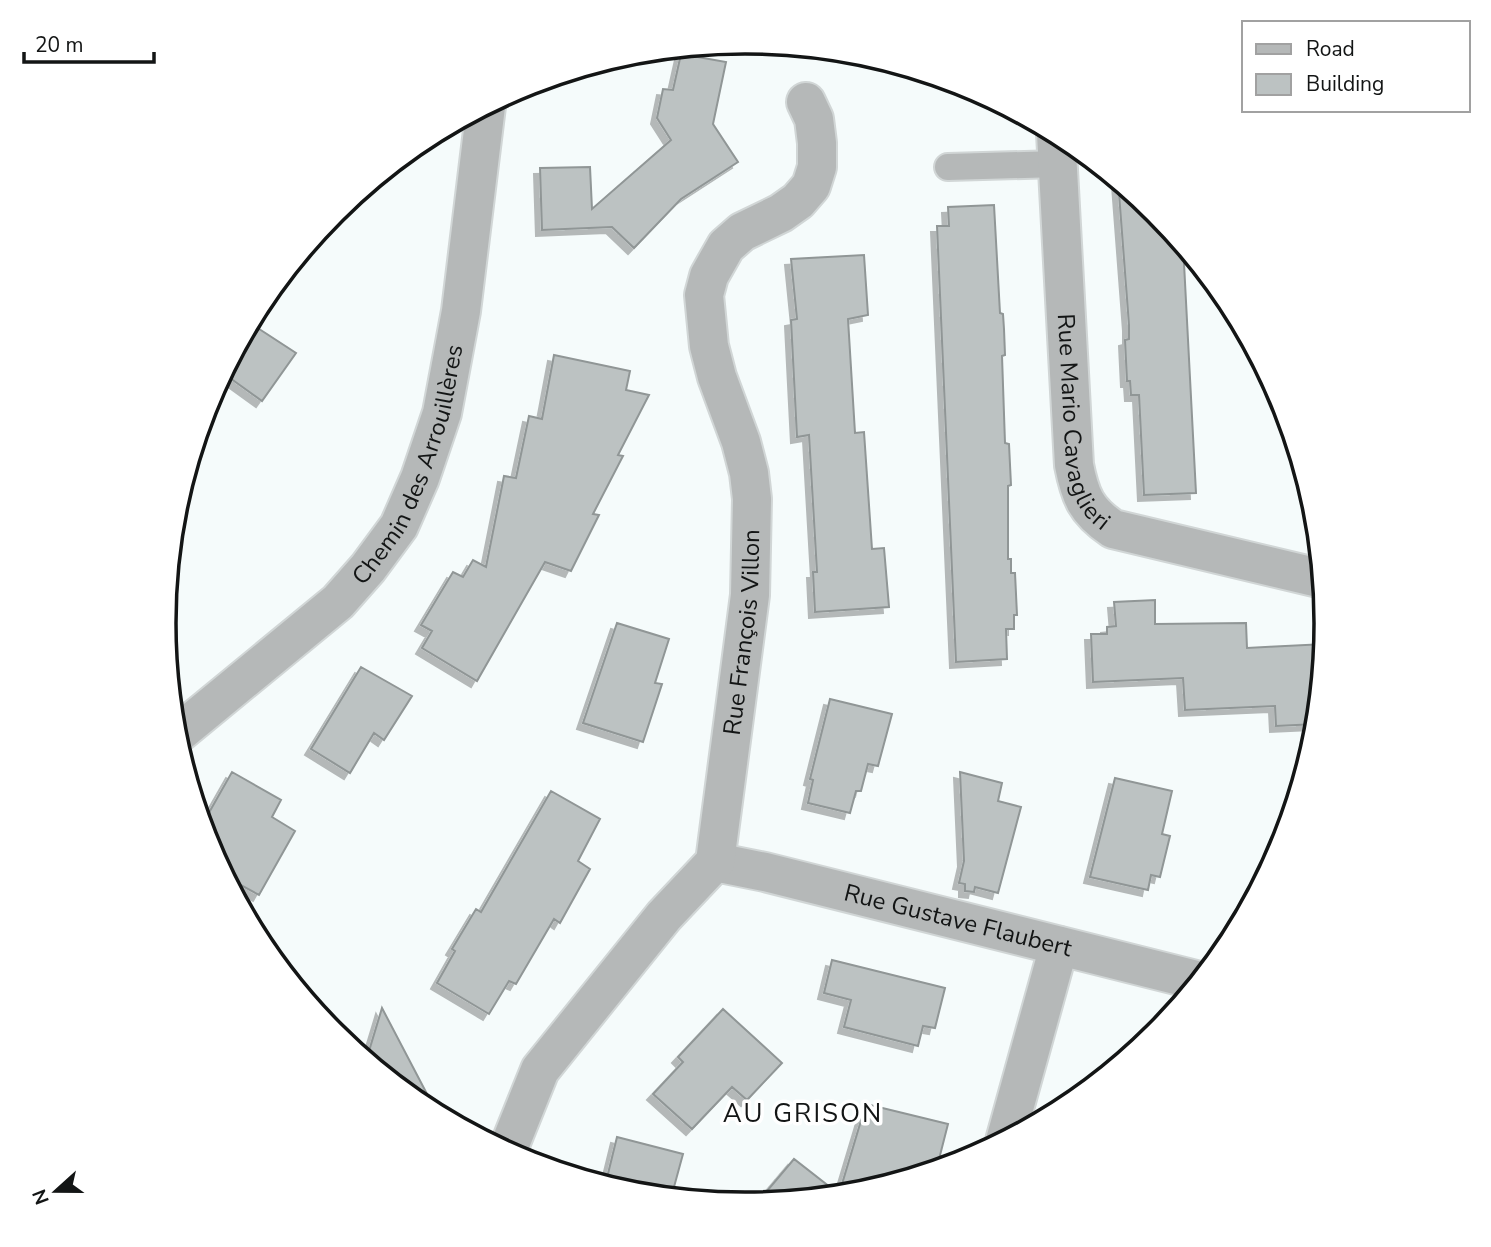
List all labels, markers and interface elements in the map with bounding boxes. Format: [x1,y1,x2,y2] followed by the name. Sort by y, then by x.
[24,21,154,65] scale bar
[1242,21,1470,112] legend
[35,31,84,59] text: 20 m
[1306,35,1355,63] text: Road
[1306,70,1384,98] text: Building
[1050,313,1117,538] street label: Rue Mario Cavaglieri
[345,342,470,591] street label: Chemin des Arrouillères
[716,529,767,737] street label: Rue François Villon
[841,876,1076,964] street label: Rue Gustave Flaubert
[723,1096,883,1131] district label: AU GRISON
[21,1156,91,1226] north arrow
[26,1185,56,1208] text: N

